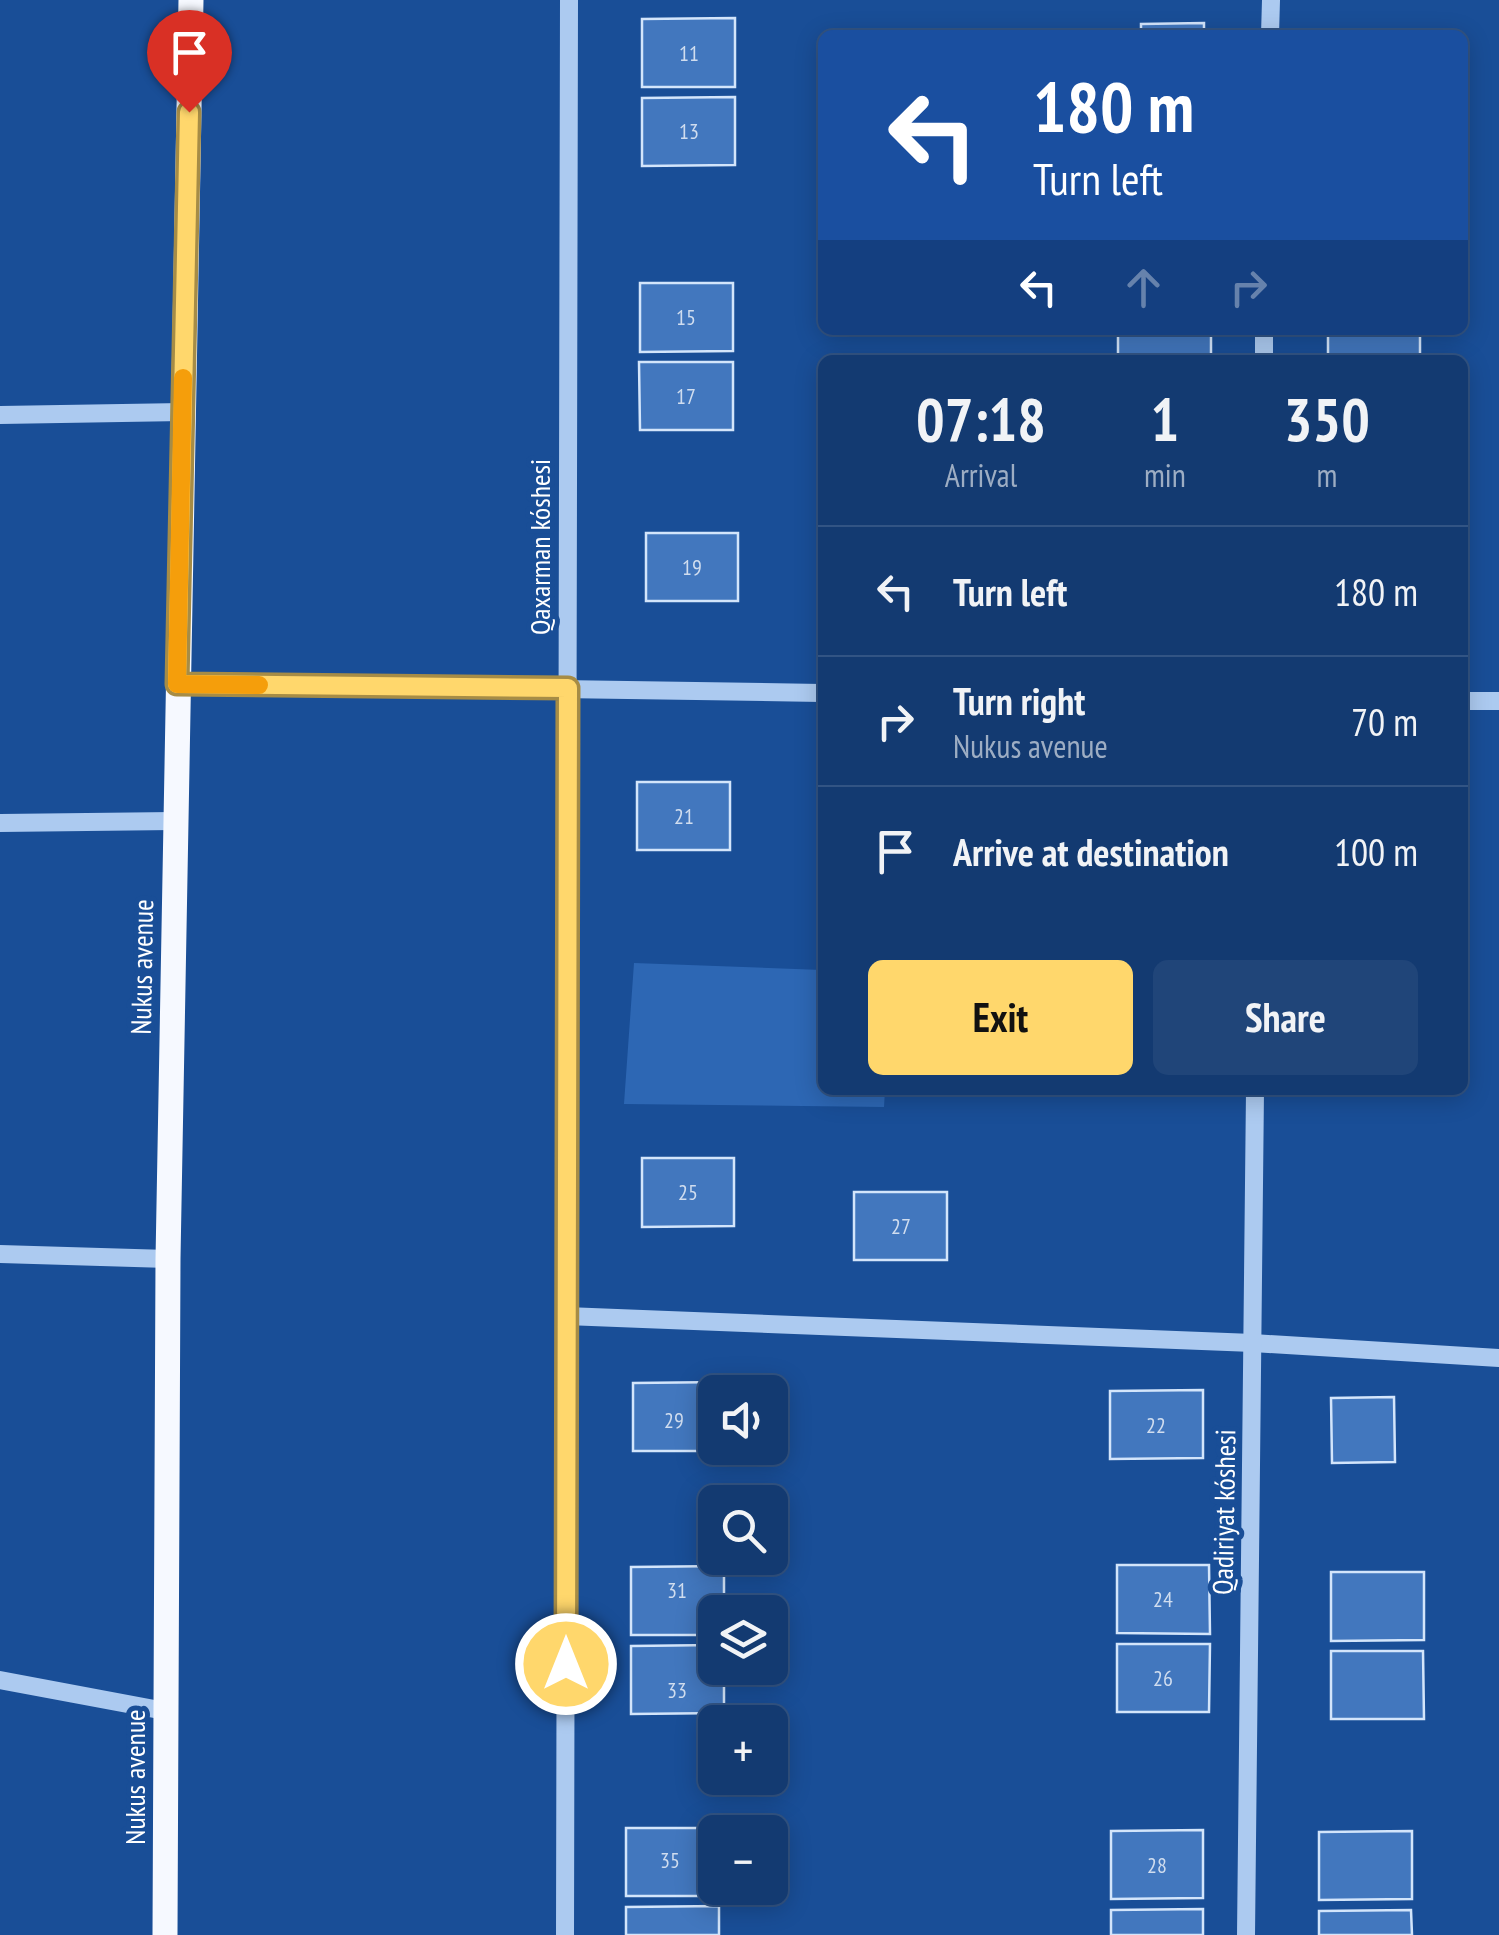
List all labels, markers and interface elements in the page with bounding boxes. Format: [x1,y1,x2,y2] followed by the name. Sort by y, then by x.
[147,10,232,113] pin
[162,25,217,80] icon: arrive
[679,39,699,67] house number: 11
[1033,61,1194,151] text: 180 m
[868,70,998,200] icon: left
[679,117,699,145] house number: 13
[1033,149,1163,207] text: Turn left
[1011,260,1066,315] icon: left
[1116,260,1171,315] icon: ahead
[1221,260,1276,315] icon: right
[676,303,696,331] house number: 15
[916,380,1046,458] text: 07:18
[1151,380,1179,458] text: 1
[1284,380,1370,458] text: 350
[676,382,696,410] house number: 17
[945,454,1017,496] text: Arrival
[1144,454,1186,496] text: min
[1316,454,1337,496] text: m
[521,459,558,635] street label: Qaxarman kóshesi
[682,553,702,581] house number: 19
[868,564,923,619] icon: left
[953,567,1067,616] text: Turn left
[1334,567,1418,616] text: 180 m
[953,676,1085,725] text: Turn right
[868,694,923,749] icon: right
[1351,697,1418,746] text: 70 m
[953,725,1108,767] text: Nukus avenue
[674,802,694,830] house number: 21
[868,824,923,879] icon: arrive
[953,827,1229,876] text: Arrive at destination
[1334,827,1418,876] text: 100 m
[122,899,161,1035] street label: Nukus avenue
[868,960,1133,1075] button: Exit
[1153,960,1418,1075] button: Share
[678,1178,698,1206] house number: 25
[891,1212,911,1240] house number: 27
[698,1375,788,1905] map controls
[698,1375,788,1465] button: sound
[664,1406,684,1434] house number: 29
[1146,1411,1166,1439] house number: 22
[1204,1429,1243,1595] street label: Qadiriyat kóshesi
[698,1485,788,1575] button: search
[667,1576,687,1604] house number: 31
[1153,1585,1173,1613] house number: 24
[698,1595,788,1685] button: layers
[514,1612,618,1716] position arrow
[1153,1664,1173,1692] house number: 26
[667,1676,687,1704] house number: 33
[698,1705,788,1795] button: +
[116,1709,153,1845] street label: Nukus avenue
[698,1815,788,1905] button: −
[660,1846,680,1874] house number: 35
[1147,1851,1167,1879] house number: 28

